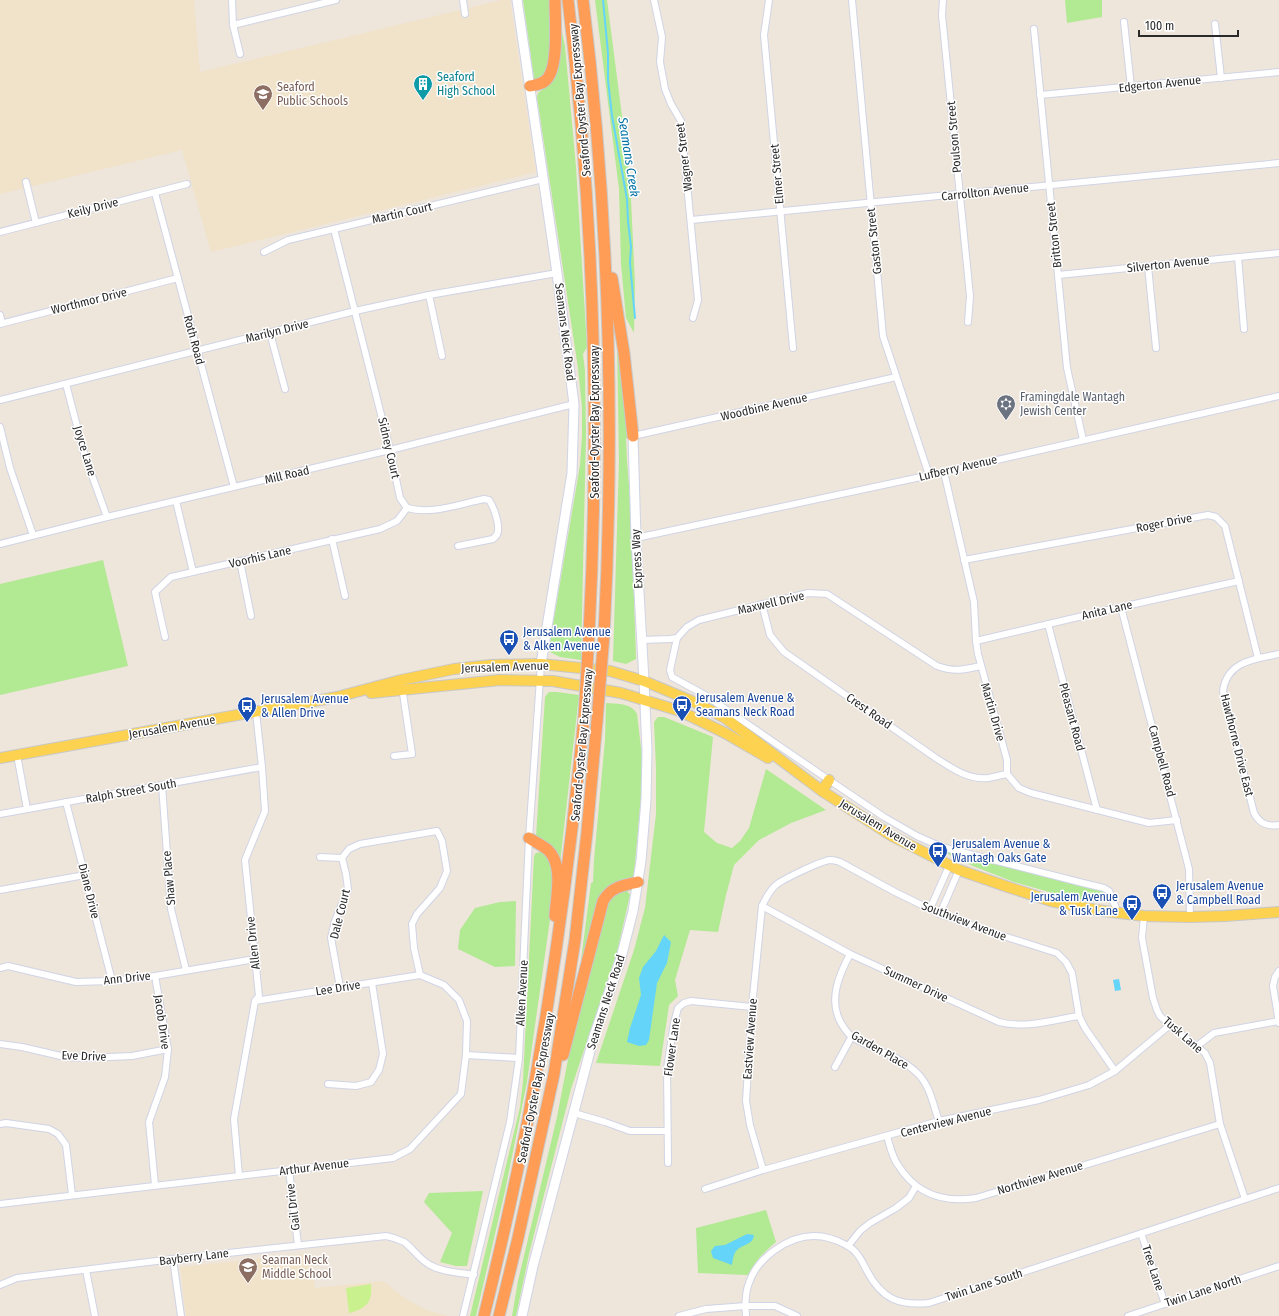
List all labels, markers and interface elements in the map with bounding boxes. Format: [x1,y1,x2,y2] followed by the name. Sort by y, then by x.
[1139,12,1238,38] scale bar
[1145,19,1174,33] text: 100 m
[566,22,594,177] street label: Seaford-Oyster Bay Expressway
[437,70,495,98] place label: Seaford High School
[412,73,434,101] building icon: Seaford High School
[1118,73,1202,95] street label: Edgerton Avenue
[277,80,348,108] place label: Seaford Public Schools
[252,83,274,111] school or university icon: Seaford Public Schools
[944,101,964,173] street label: Poulson Street
[615,115,643,198] water label: Seamans Creek
[673,122,695,192] street label: Wagner Street
[767,143,787,205] street label: Elmer Street
[941,180,1029,204] street label: Carrollton Avenue
[66,195,120,221] street label: Keily Drive
[371,199,433,227] street label: Martin Court
[1044,201,1064,269] street label: Britton Street
[864,207,884,275] street label: Gaston Street
[1126,253,1210,275] street label: Silverton Avenue
[552,282,578,382] street label: Seamans Neck Road
[50,285,128,317] street label: Worthmor Drive
[181,314,207,366] street label: Roth Road
[244,316,310,346] street label: Marilyn Drive
[588,345,602,499] street label: Seaford-Oyster Bay Expressway
[719,390,809,424] street label: Woodbine Avenue
[1020,390,1125,418] place label: Framingdale Wantagh Jewish Center
[995,393,1017,421] synagogue icon: Framingdale Wantagh Jewish Center
[375,416,403,480] street label: Sidney Court
[71,424,99,478] street label: Joyce Lane
[917,452,999,484] street label: Lufberry Avenue
[263,463,311,487] street label: Mill Road
[1135,511,1193,535] street label: Roger Drive
[628,528,646,589] street label: Express Way
[228,543,292,571] street label: Voorhis Lane
[736,589,806,617] street label: Maxwell Drive
[1080,597,1134,623] street label: Anita Lane
[523,625,611,653] place label: Jerusalem Avenue & Alken Avenue
[498,628,520,656] bus stop icon: Jerusalem Avenue & Alken Avenue
[461,658,549,676] street label: Jerusalem Avenue
[568,667,596,822] street label: Seaford-Oyster Bay Expressway
[978,681,1008,743] street label: Martin Drive
[1056,682,1088,752] street label: Pleasant Road
[844,690,894,732] street label: Crest Road
[696,691,795,719] place label: Jerusalem Avenue & Seamans Neck Road
[261,692,349,720] place label: Jerusalem Avenue & Allen Drive
[1217,692,1257,798] street label: Hawthorne Drive East
[671,694,693,722] bus stop icon: Jerusalem Avenue & Seamans Neck Road
[236,695,258,723] bus stop icon: Jerusalem Avenue & Allen Drive
[128,712,216,742] street label: Jerusalem Avenue
[1146,724,1178,798] street label: Campbell Road
[84,776,178,806] street label: Ralph Street South
[837,796,919,854] street label: Jerusalem Avenue
[952,837,1050,865] place label: Jerusalem Avenue & Wantagh Oaks Gate
[927,840,949,868] bus stop icon: Jerusalem Avenue & Wantagh Oaks Gate
[160,850,178,906] street label: Shaw Place
[75,862,103,920] street label: Diane Drive
[1176,879,1264,907] place label: Jerusalem Avenue & Campbell Road
[1151,882,1173,910] bus stop icon: Jerusalem Avenue & Campbell Road
[327,887,353,940] street label: Dale Court
[1030,890,1118,918] place label: Jerusalem Avenue & Tusk Lane
[1121,893,1143,921] bus stop icon: Jerusalem Avenue & Tusk Lane
[920,898,1008,944] street label: Southview Avenue
[243,916,263,970] street label: Allen Drive
[584,953,628,1051] street label: Seamans Neck Road
[513,960,531,1026] street label: Alken Avenue
[882,963,950,1005] street label: Summer Drive
[103,969,151,987] street label: Ann Drive
[315,978,361,998] street label: Lee Drive
[151,994,173,1050] street label: Jacob Drive
[740,998,760,1080] street label: Eastview Avenue
[515,1011,558,1164] street label: Seaford-Oyster Bay Expressway
[1160,1014,1206,1056] street label: Tusk Lane
[661,1017,683,1077] street label: Flower Lane
[849,1028,911,1072] street label: Garden Place
[61,1048,107,1064] street label: Eve Drive
[899,1104,993,1140] street label: Centerview Avenue
[278,1156,350,1178] street label: Arthur Avenue
[995,1158,1085,1198] street label: Northview Avenue
[283,1183,303,1231] street label: Gail Drive
[1139,1243,1167,1293] street label: Tree Lane
[158,1246,230,1268] street label: Bayberry Lane
[262,1253,331,1281] place label: Seaman Neck Middle School
[237,1256,259,1284] school or university icon: Seaman Neck Middle School
[944,1266,1024,1304] street label: Twin Lane South
[1163,1272,1243,1310] street label: Twin Lane North

